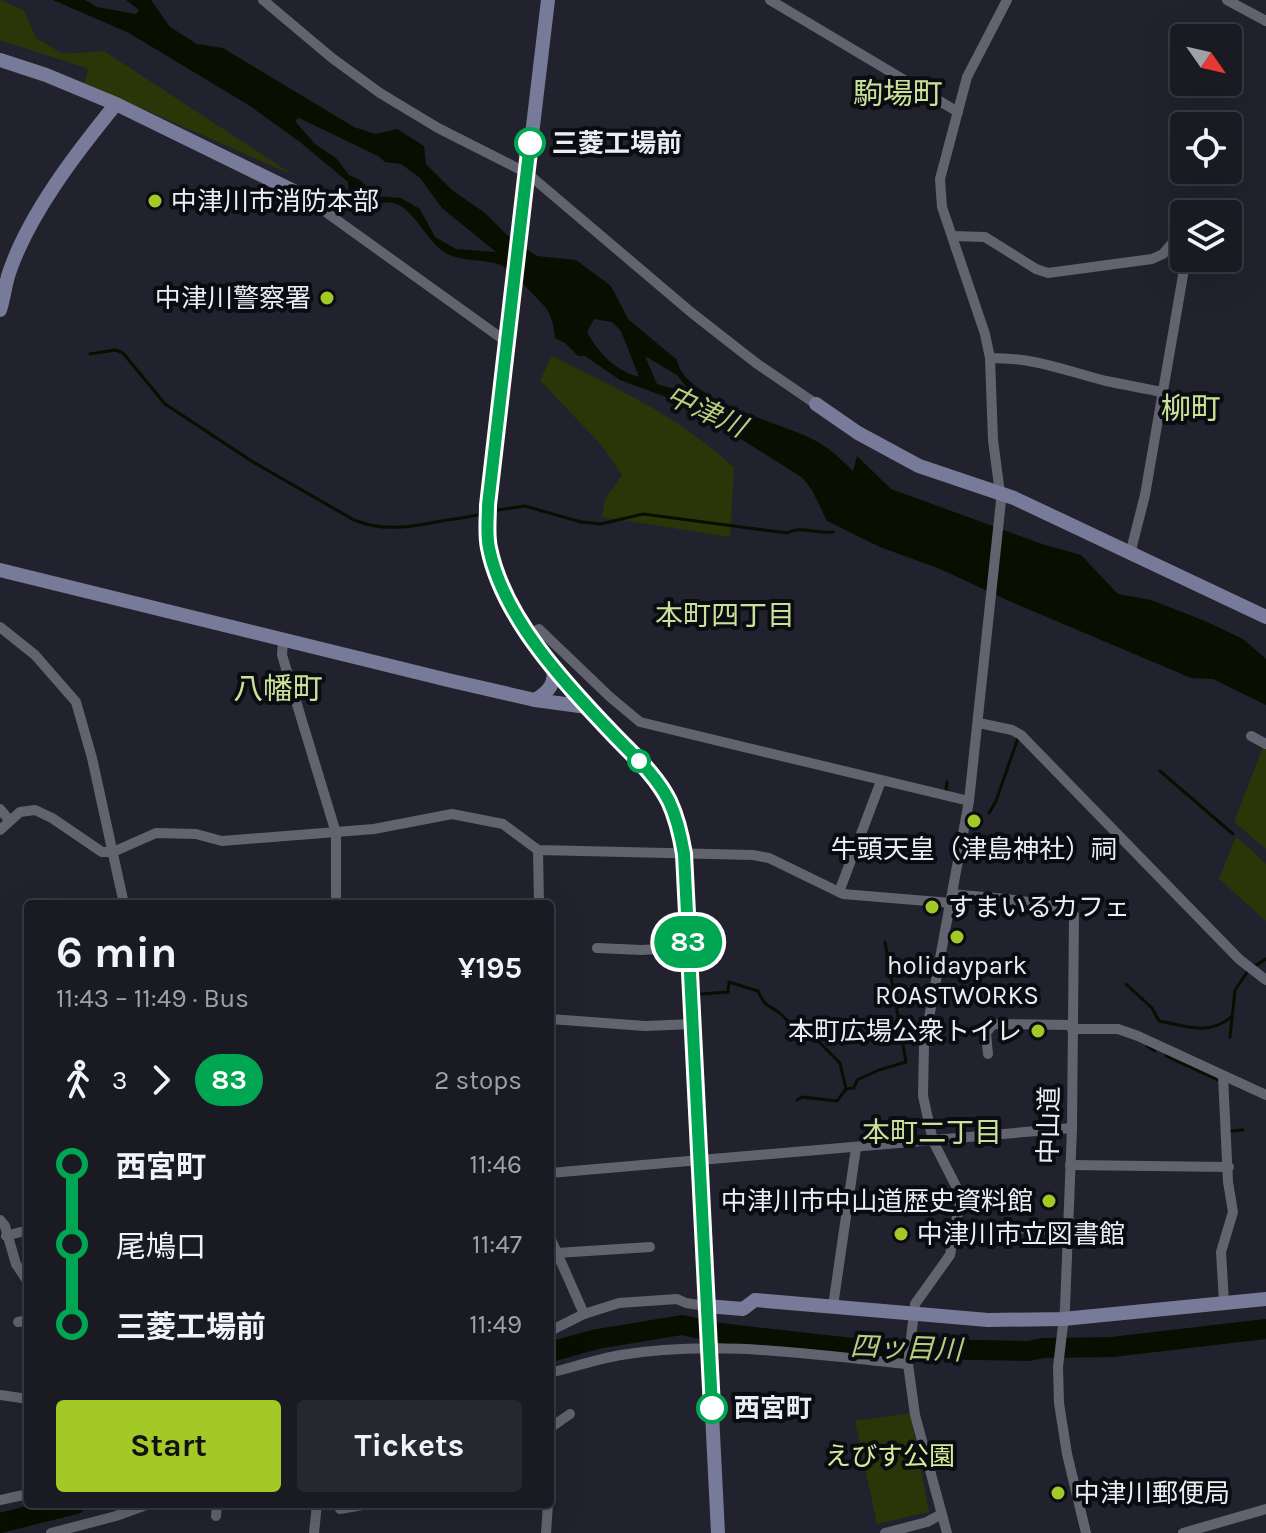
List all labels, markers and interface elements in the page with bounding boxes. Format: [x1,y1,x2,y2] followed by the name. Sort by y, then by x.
[1170,24,1242,96] north arrow
[1170,24,1242,272] map controls
[853,76,943,112] district label: 駒場町
[1170,112,1242,184] button: locate
[515,128,545,158] marker: 三菱工場前
[552,128,682,159] place label: 三菱工場前
[171,186,379,217] place label: 中津川市消防本部
[146,192,164,210] marker: 中津川市消防本部
[1170,200,1242,272] button: layers
[155,283,311,314] place label: 中津川警察署
[318,289,336,307] marker: 中津川警察署
[661,378,754,445] water label: 中津川
[1161,391,1221,427] district label: 柳町
[655,599,795,632] district label: 本町四丁目
[233,671,323,707] district label: 八幡町
[628,750,650,772] unlabelled marker
[965,812,983,830] marker: 牛頭天皇（津島神社）祠
[831,834,1117,865] place label: 牛頭天皇（津島神社）祠
[948,892,1130,923] place label: すまいるカフェ
[923,898,941,916] marker: すまいるカフェ
[652,916,724,968] line badge: 83
[670,925,706,958] text: 83
[56,927,177,978] text: 6 min
[948,928,966,946] marker: holidaypark ROASTWORKS
[458,950,522,986] text: ¥195
[875,950,1039,1011] place label: holidaypark ROASTWORKS
[56,983,249,1014] text: 11:43 – 11:49 · Bus
[788,1016,1022,1047] place label: 本町広場公衆トイレ
[1029,1022,1047,1040] marker: 本町広場公衆トイレ
[56,1058,100,1102] icon: walk
[139,1058,183,1102] icon: forward
[211,1063,247,1096] text: 83
[112,1065,127,1096] text: 3
[434,1065,522,1096] text: 2 stops
[1033,1086,1065,1164] street label: 中山道
[862,1116,1002,1149] district label: 本町二丁目
[116,1149,206,1185] text: 西宮町
[469,1149,522,1180] text: 11:46
[721,1186,1033,1217] place label: 中津川市中山道歴史資料館
[1040,1192,1058,1210] marker: 中津川市中山道歴史資料館
[917,1219,1125,1250] place label: 中津川市立図書館
[892,1225,910,1243] marker: 中津川市立図書館
[116,1229,206,1265] text: 尾鳩口
[472,1229,522,1260] text: 11:47
[116,1309,266,1345] text: 三菱工場前
[469,1309,522,1340] text: 11:49
[849,1330,966,1367] water label: 四ッ目川
[697,1393,727,1423] marker: 西宮町
[734,1393,812,1424] place label: 西宮町
[56,1400,281,1492] button: Start
[297,1400,522,1492] button: Tickets
[825,1441,955,1472] park label: えびす公園
[1074,1478,1230,1509] place label: 中津川郵便局
[1049,1484,1067,1502] marker: 中津川郵便局

